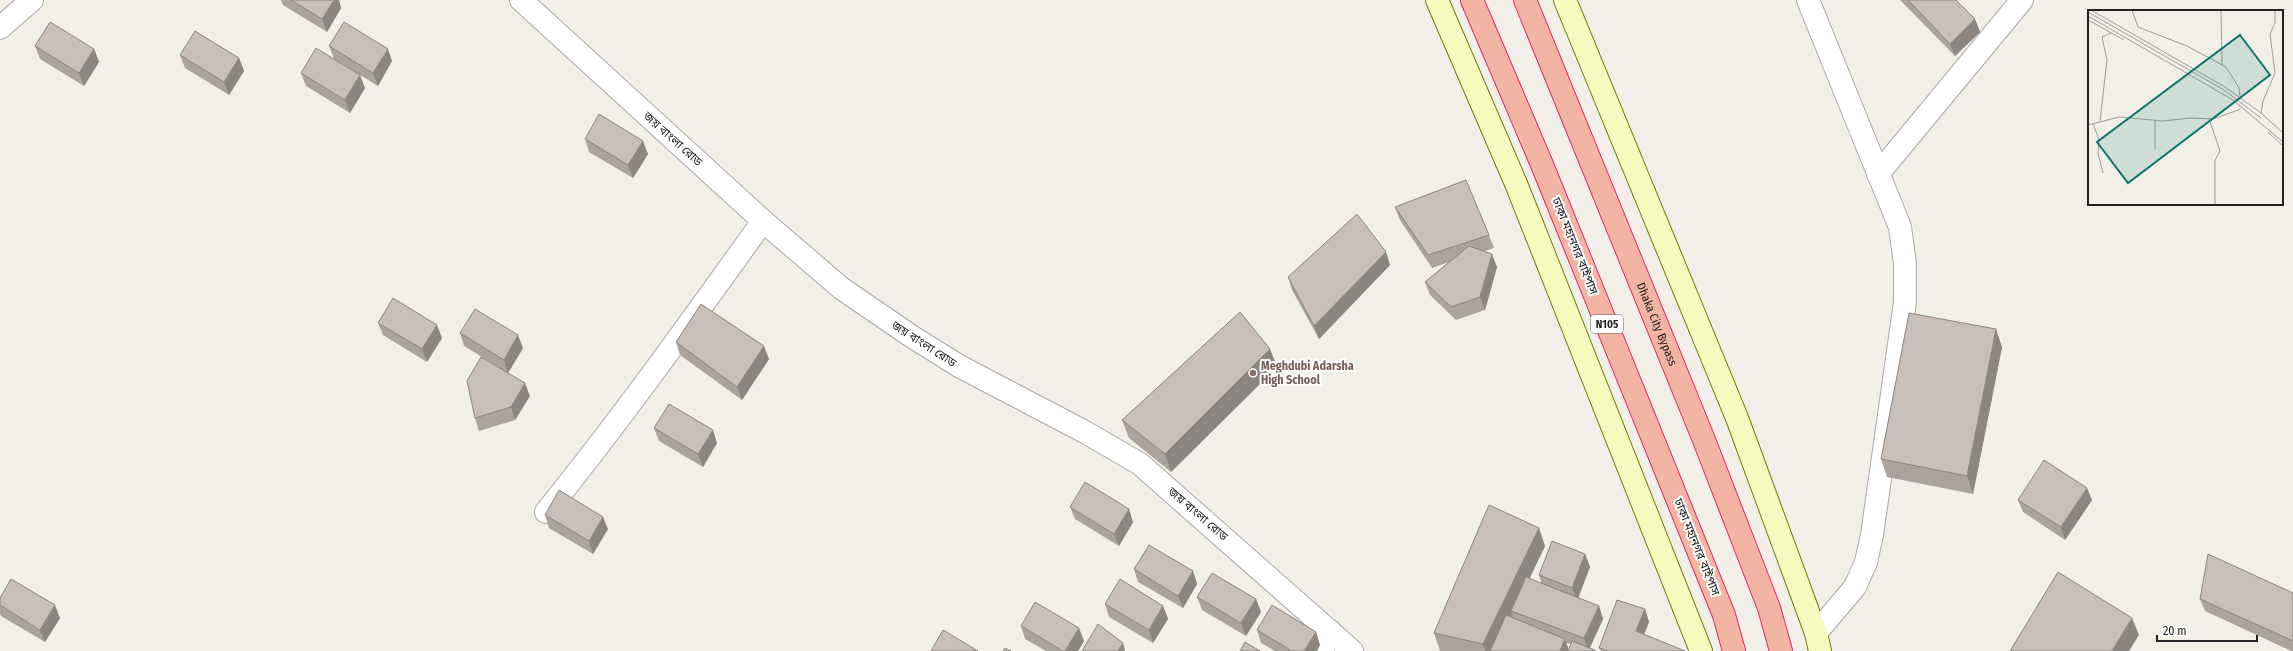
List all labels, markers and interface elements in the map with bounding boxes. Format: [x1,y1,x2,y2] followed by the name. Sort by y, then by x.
[2088,10,2283,205] inset map
[640,108,706,169] street label: জয় বাংলা রোড
[1549,194,1602,297] street label: ঢাকা মহানগর বাইপাস
[1634,280,1680,368] street label: Dhaka City Bypass
[1591,315,1623,333] road number: N105
[888,317,959,370] street label: জয় বাংলা রোড
[1261,359,1354,387] place label: Meghdubi Adarsha High School
[1248,368,1258,378] marker: Meghdubi Adarsha High School
[1165,484,1231,544] street label: জয় বাংলা রোড
[1671,495,1724,598] street label: ঢাকা মহানগর বাইপাস
[2157,617,2257,643] scale bar
[2163,624,2187,638] text: 20 m

